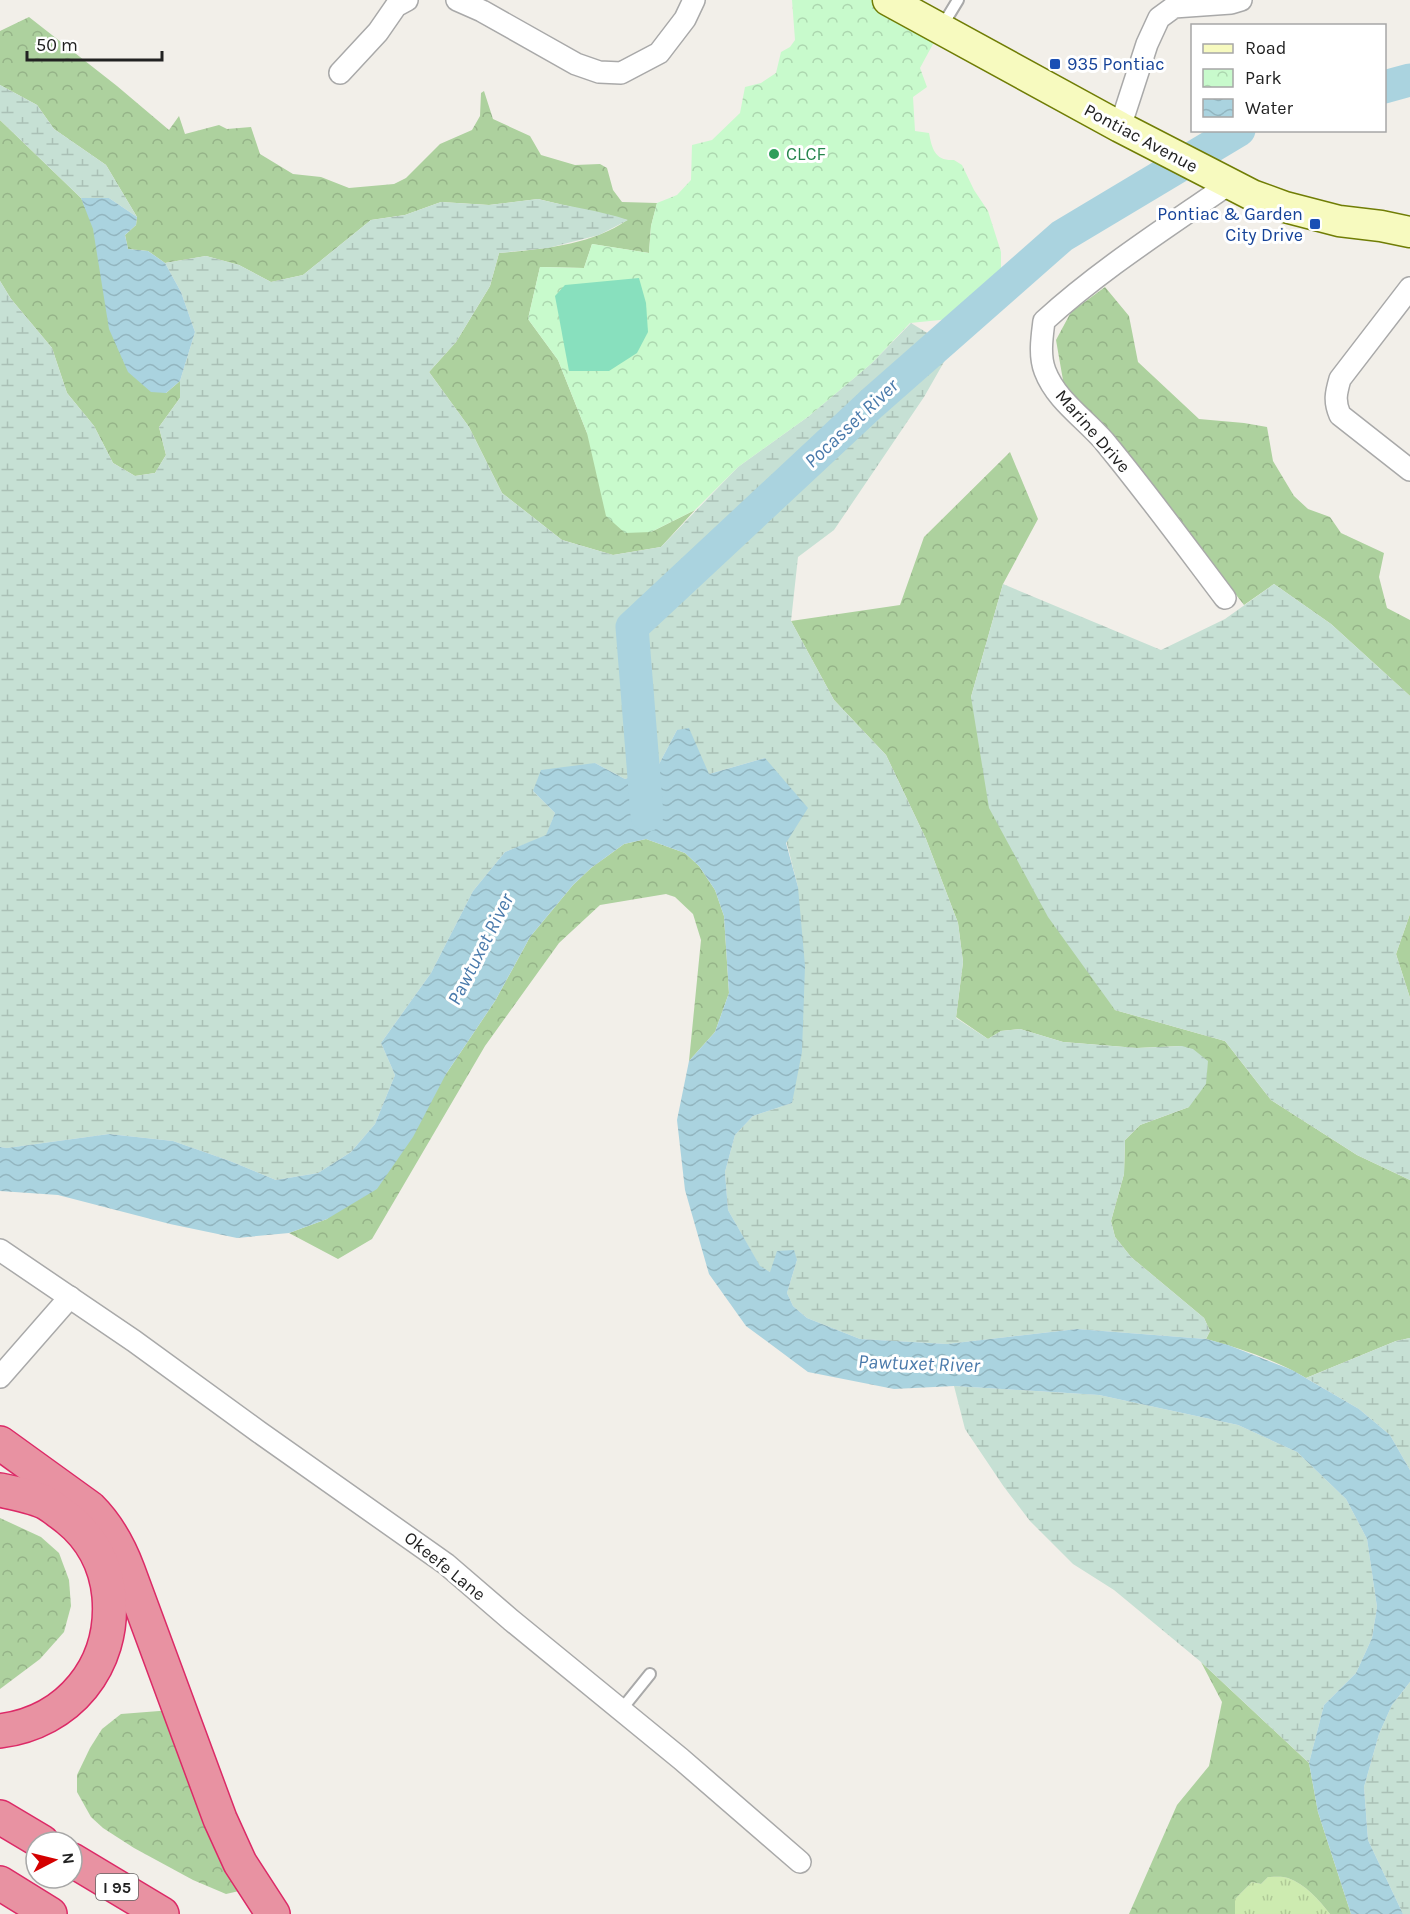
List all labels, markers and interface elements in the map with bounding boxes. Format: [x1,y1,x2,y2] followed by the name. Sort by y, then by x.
[27,24,162,62] scale bar
[1191,24,1386,132] legend
[36,34,78,56] text: 50 m
[1245,37,1286,59] text: Road
[1067,53,1165,75] place label: 935 Pontiac
[1048,57,1062,71] marker: 935 Pontiac
[1245,67,1282,89] text: Park
[1245,97,1293,119] text: Water
[1080,99,1202,177] street label: Pontiac Avenue
[786,143,826,165] place label: CLCF
[767,147,781,161] marker: CLCF
[1157,203,1303,246] place label: Pontiac & Garden City Drive
[1308,217,1322,231] marker: Pontiac & Garden City Drive
[800,373,904,473] water label: Pocasset River
[1051,385,1135,477] street label: Marine Drive
[443,889,519,1009] water label: Pawtuxet River
[858,1350,981,1377] water label: Pawtuxet River
[400,1526,490,1606] street label: Okeefe Lane
[24,1830,84,1890] north arrow
[58,1851,79,1865] text: N
[96,1874,138,1900] road number: I 95

